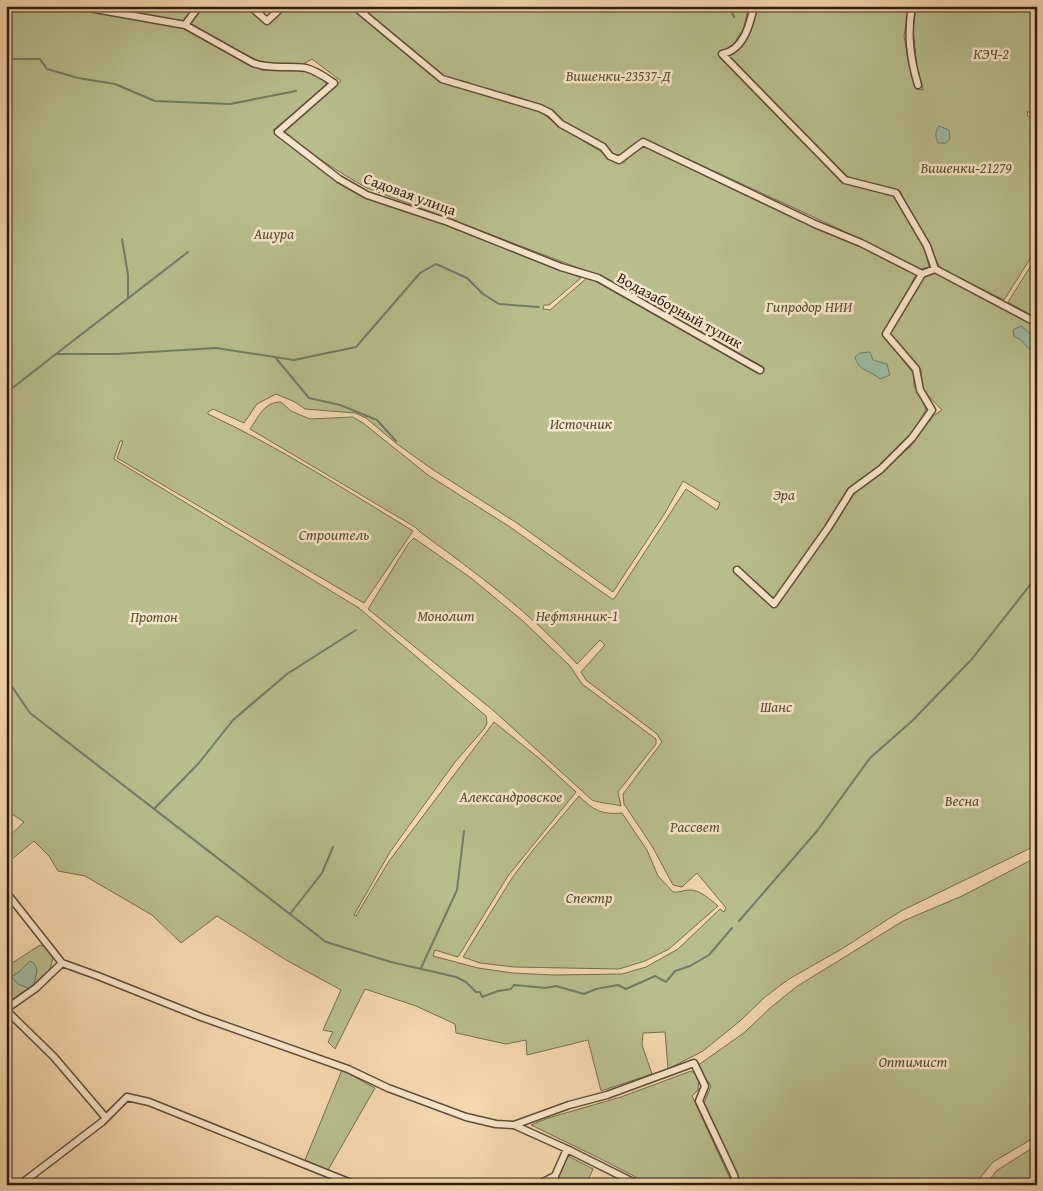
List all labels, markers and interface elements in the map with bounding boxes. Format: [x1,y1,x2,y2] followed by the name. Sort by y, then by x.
[973,43,1009,64] park label: КЭЧ-2
[565,65,671,86] park label: Вишенки-23537-Д
[919,157,1012,178] park label: Вишенки-21279
[361,168,460,221] street label: Садовая улица
[253,223,294,244] park label: Ашура
[614,267,746,353] street label: Водазаборный тупик
[765,296,853,317] park label: Гипродор НИИ
[550,413,613,434] park label: Источник
[773,484,795,505] park label: Эра
[299,524,369,545] park label: Строитель
[417,605,475,626] park label: Монолит
[536,605,618,626] park label: Нефтянник-1
[130,606,178,627] park label: Протон
[760,696,793,717] park label: Шанс
[459,786,562,807] park label: Александровское
[944,790,979,811] park label: Весна
[669,816,720,837] park label: Рассвет
[566,887,612,908] park label: Спектр
[878,1051,948,1072] park label: Оптимист

